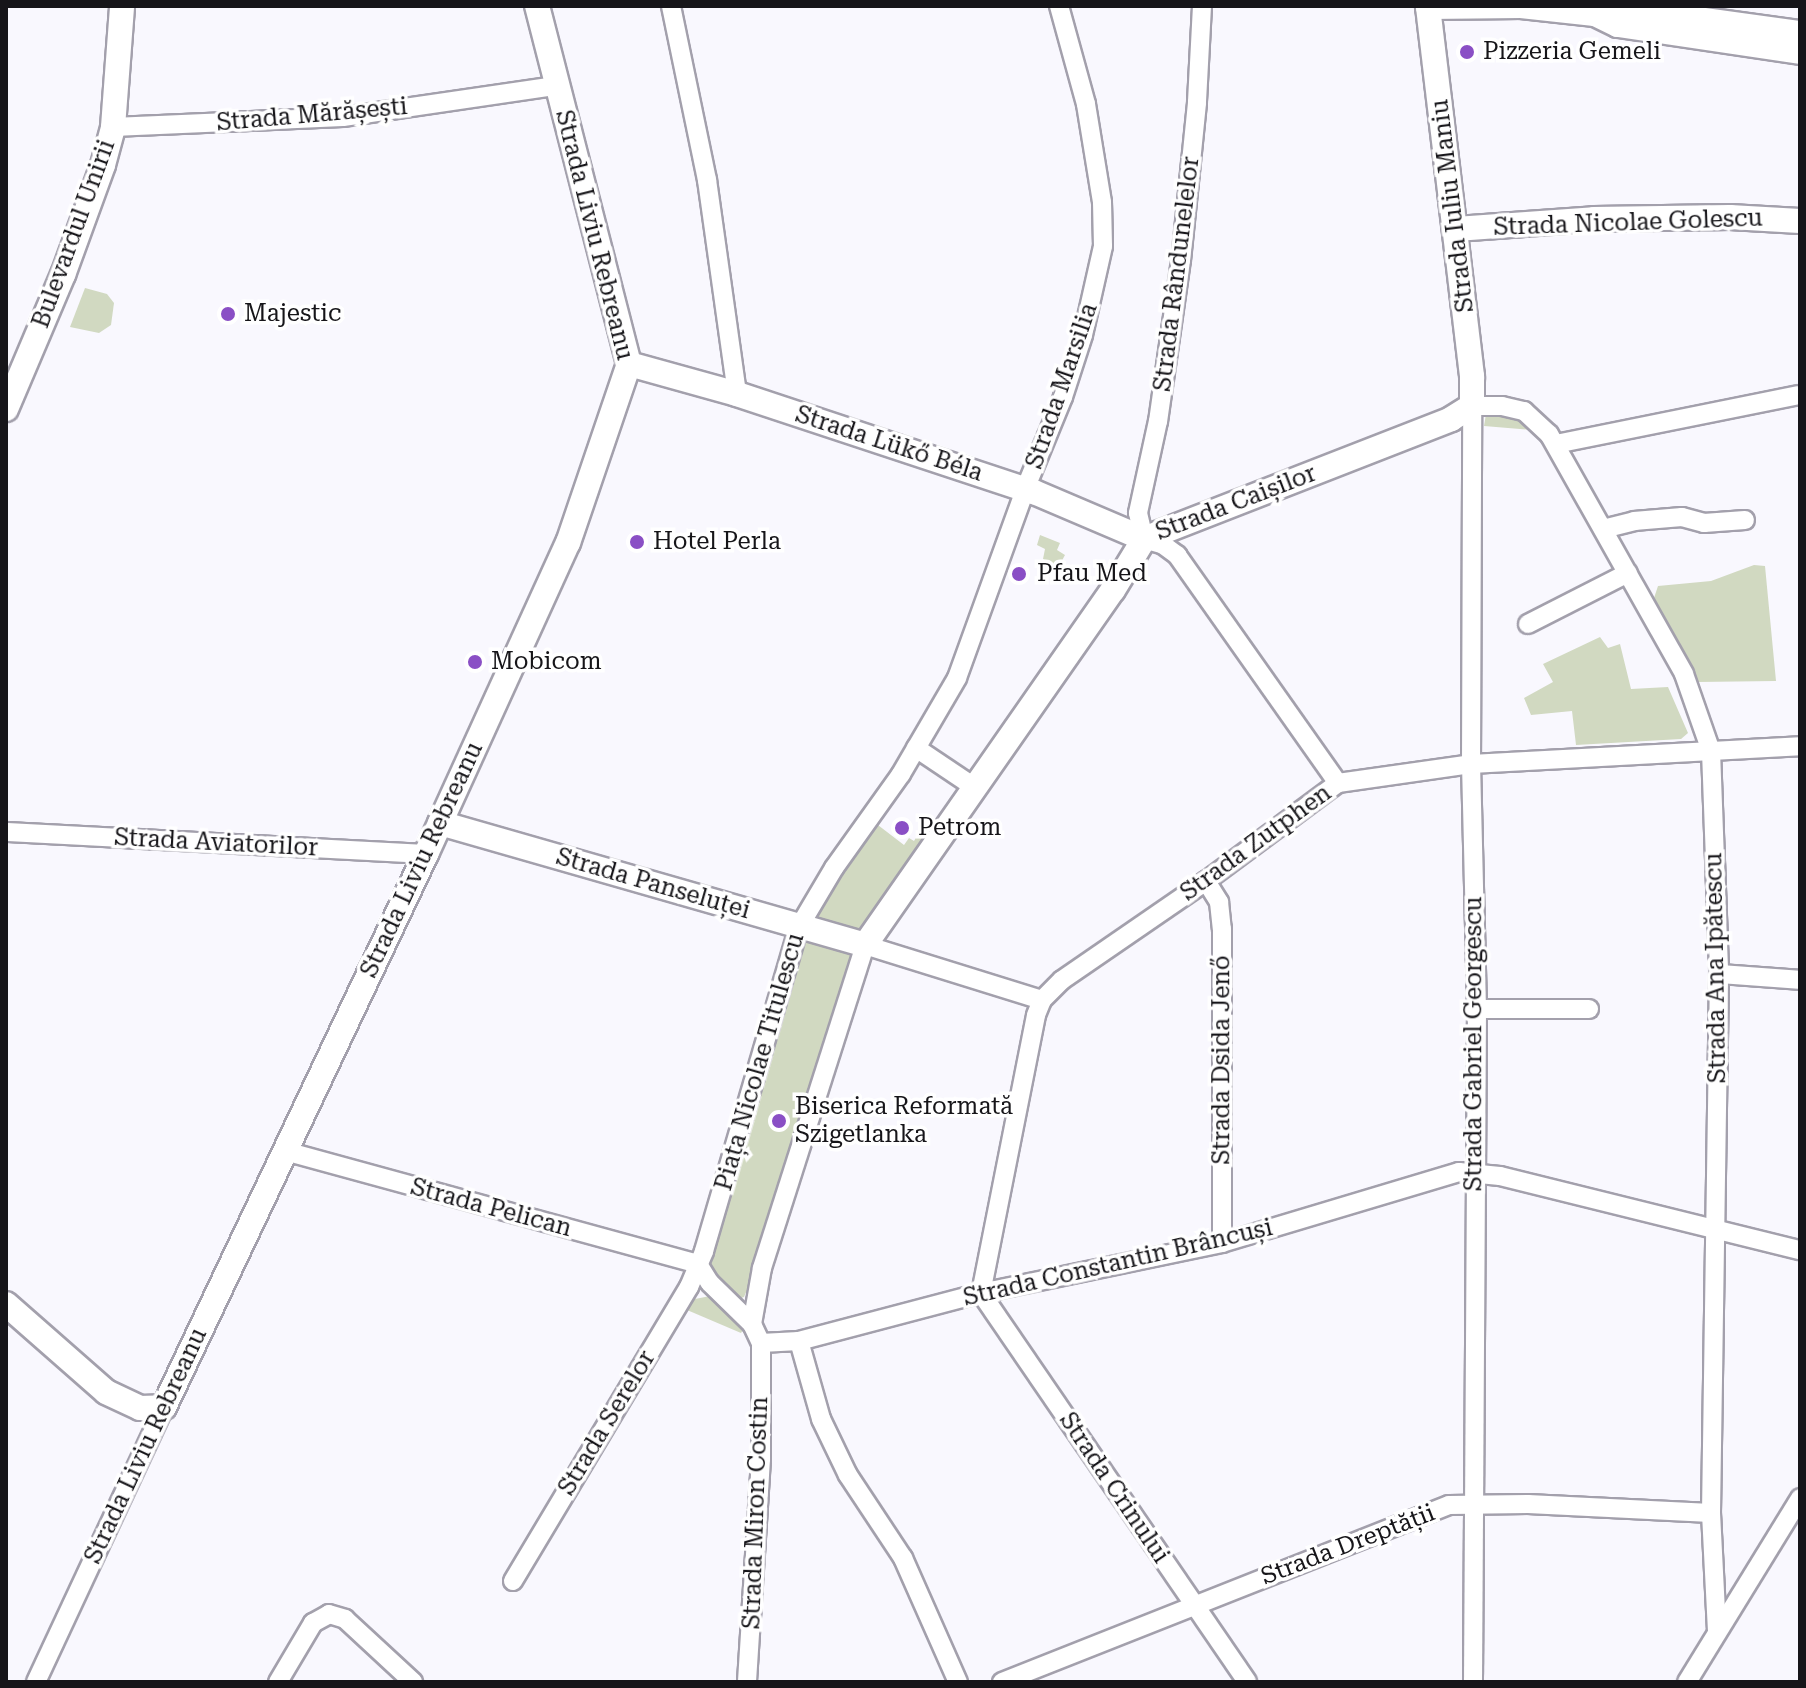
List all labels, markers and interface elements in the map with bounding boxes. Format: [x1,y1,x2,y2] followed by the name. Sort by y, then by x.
[1483,38,1661,66] place label: Pizzeria Gemeli
[1458,43,1476,61] marker: Pizzeria Gemeli
[215,92,409,138] street label: Strada Mărășești
[1426,98,1480,314] street label: Strada Iuliu Maniu
[549,107,639,363] street label: Strada Liviu Rebreanu
[27,136,121,332] street label: Bulevardul Unirii
[1148,155,1206,393] street label: Strada Rândunelelor
[1493,204,1763,242] street label: Strada Nicolae Golescu
[1020,299,1104,473] street label: Strada Marsilia
[244,300,341,328] place label: Majestic
[219,305,237,323] marker: Majestic
[792,400,986,488] street label: Strada Lükő Béla
[1152,459,1320,547] street label: Strada Caișilor
[653,528,781,556] place label: Hotel Perla
[628,533,646,551] marker: Hotel Perla
[1037,560,1147,588] place label: Pfau Med
[1008,563,1030,585] marker: Pfau Med
[491,648,602,676] place label: Mobicom
[466,653,484,671] marker: Mobicom
[355,738,489,982] street label: Strada Liviu Rebreanu
[1175,779,1337,907] street label: Strada Zutphen
[918,814,1001,842] place label: Petrom
[893,819,911,837] marker: Petrom
[113,823,319,863] street label: Strada Aviatorilor
[553,843,753,925] street label: Strada Panseluței
[1700,852,1732,1084] street label: Strada Ana Ipătescu
[1460,897,1488,1191] street label: Strada Gabriel Georgescu
[709,930,811,1194] street label: Piața Nicolae Titulescu
[1208,955,1236,1165] street label: Strada Dsida Jenő
[795,1093,1013,1149] place label: Biserica Reformată Szigetlanka
[770,1112,788,1130] marker: Biserica Reformată Szigetlanka
[407,1173,575,1243] street label: Strada Pelican
[960,1213,1276,1313] street label: Strada Constantin Brâncuși
[79,1324,213,1568] street label: Strada Liviu Rebreanu
[552,1345,662,1501] street label: Strada Serelor
[738,1396,774,1630] street label: Strada Miron Costin
[1053,1407,1175,1569] street label: Strada Crinului
[1257,1499,1439,1591] street label: Strada Dreptății

